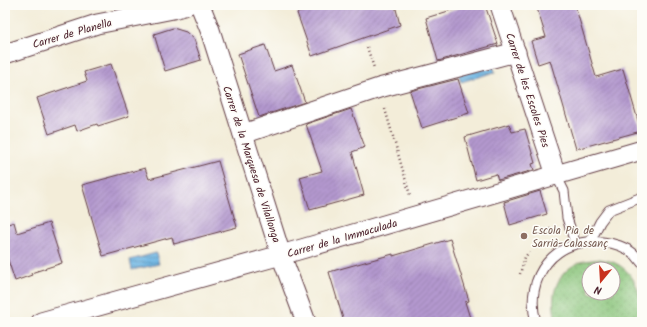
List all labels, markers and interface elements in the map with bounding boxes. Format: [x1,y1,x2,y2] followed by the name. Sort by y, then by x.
[30,14,114,54] street label: Carrer de Planella
[500,31,554,150] street label: Carrer de les Escoles Pies
[217,83,285,245] street label: Carrer de la Marquesa de Vilallonga
[285,215,400,263] street label: Carrer de la Immaculada
[532,222,608,253] place label: Escola Pia de Sarrià-Calassanç
[519,231,529,241] marker: Escola Pia de Sarrià-Calassanç
[581,261,621,301] north arrow
[592,280,604,299] text: N

